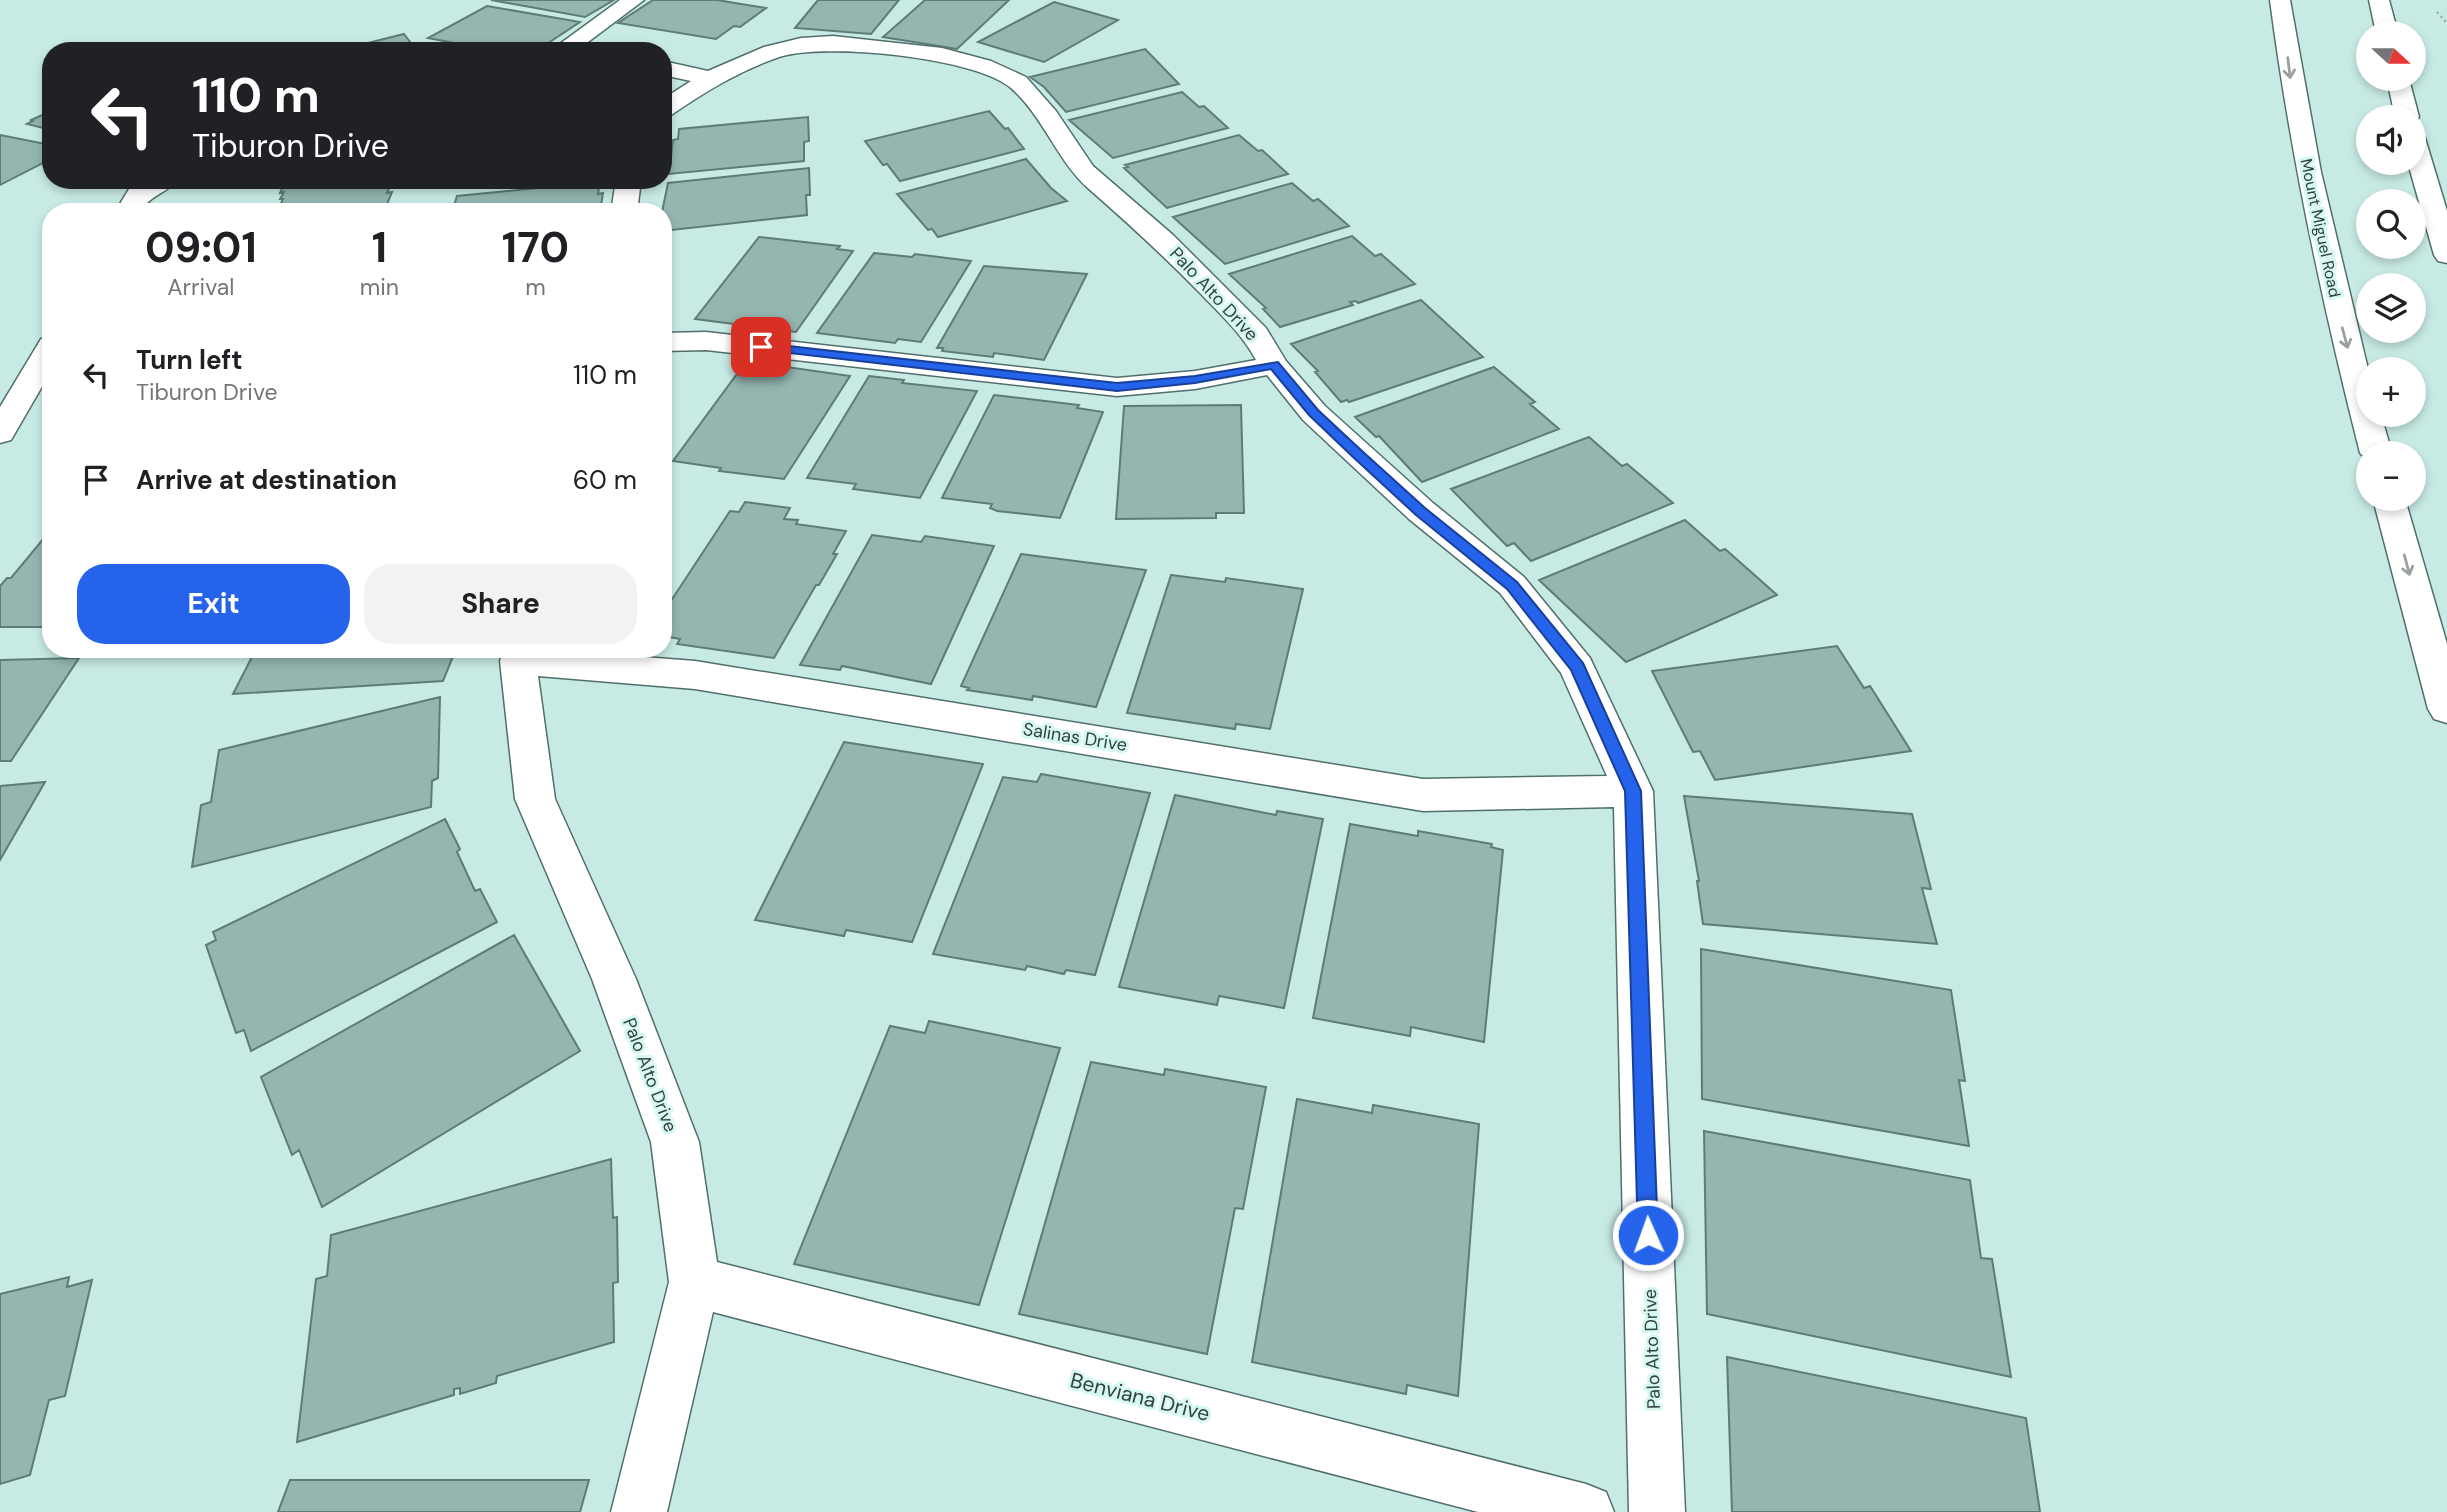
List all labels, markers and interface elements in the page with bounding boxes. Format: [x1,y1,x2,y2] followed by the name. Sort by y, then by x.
[2356,21,2426,91] north arrow
[2356,21,2426,511] map controls
[2282,56,2295,79] one-way arrow
[192,63,320,127] text: 110 m
[77,70,168,161] icon: left
[2356,105,2426,175] button: sound
[192,125,389,167] text: Tiburon Drive
[2296,157,2345,299] street label: Mount Miguel Road
[2356,189,2426,259] button: search
[145,220,257,275] text: 09:01
[372,220,387,275] text: 1
[502,220,569,275] text: 170
[1164,242,1264,346] street label: Palo Alto Drive
[167,272,234,302] text: Arrival
[360,272,399,302] text: min
[525,272,546,302] text: m
[2356,273,2426,343] button: layers
[731,317,791,377] pin
[2339,327,2352,349] one-way arrow
[742,328,780,366] icon: arrive
[136,343,243,377] text: Turn left
[77,356,115,394] icon: left
[2356,357,2426,427] button: +
[573,358,637,392] text: 110 m
[136,377,278,407] text: Tiburon Drive
[2356,441,2426,511] button: −
[77,461,115,499] icon: arrive
[136,463,397,497] text: Arrive at destination
[573,463,637,497] text: 60 m
[2401,553,2414,575] one-way arrow
[77,564,350,644] button: Exit
[364,564,637,644] button: Share
[1021,717,1129,757] street label: Salinas Drive
[617,1015,683,1135] street label: Palo Alto Drive
[1611,1198,1685,1272] position arrow
[1638,1289,1666,1409] street label: Palo Alto Drive
[1067,1366,1213,1428] street label: Benviana Drive

